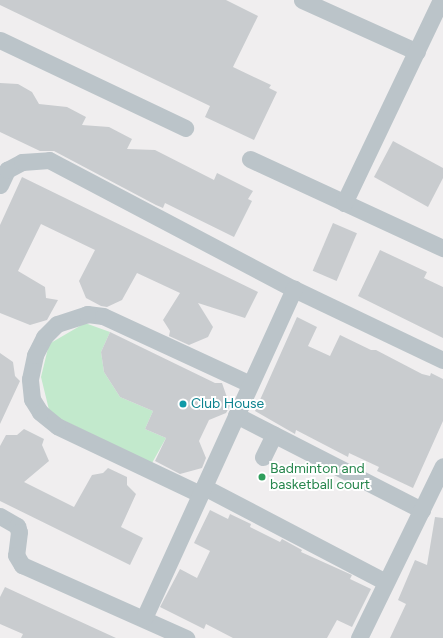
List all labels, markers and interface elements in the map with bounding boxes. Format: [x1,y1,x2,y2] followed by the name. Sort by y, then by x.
[191,396,264,412] place label: Club House
[178,399,188,409] marker: Club House
[270,461,370,494] place label: Badminton and basketball court
[257,472,267,482] marker: Badminton and basketball court

